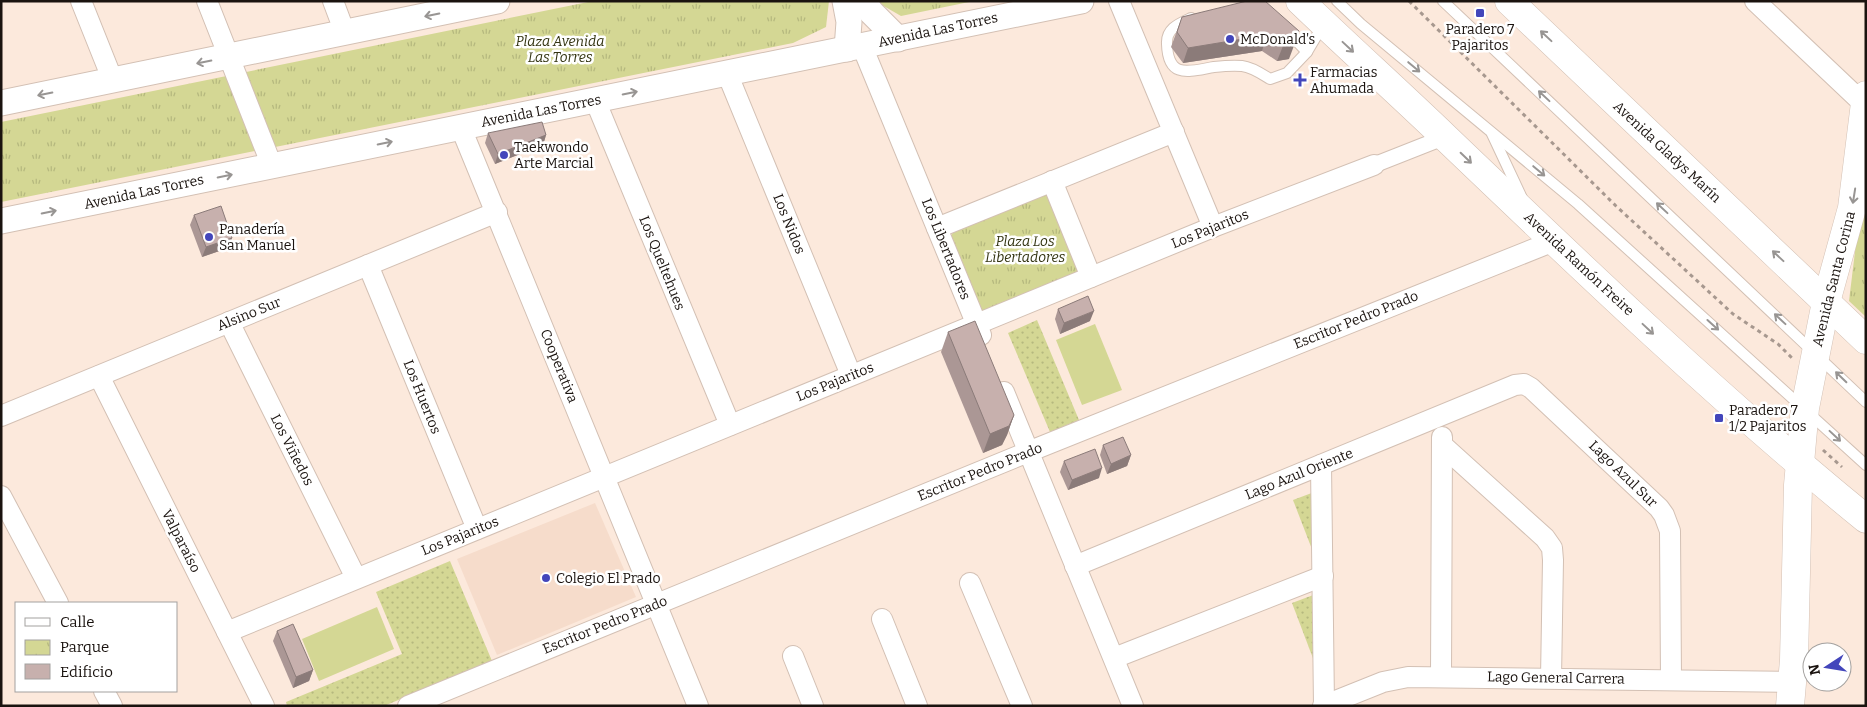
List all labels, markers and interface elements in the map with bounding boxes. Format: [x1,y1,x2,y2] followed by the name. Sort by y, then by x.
[1474,7,1486,19] marker: Paradero 7 Pajaritos
[877,9,999,51] street label: Avenida Las Torres
[425,11,441,20] one-way arrow
[1446,21,1514,54] place label: Paradero 7 Pajaritos
[1539,30,1552,42] one-way arrow
[1240,31,1315,48] place label: McDonald's
[516,33,604,66] park label: Plaza Avenida Las Torres
[1224,33,1236,45] marker: McDonald's
[1342,41,1354,53] one-way arrow
[197,58,213,67] one-way arrow
[1407,62,1420,73] one-way arrow
[1310,64,1377,97] place label: Farmacias Ahumada
[1294,74,1306,86] marker: Farmacias Ahumada
[621,88,637,98] one-way arrow
[37,90,53,100] one-way arrow
[1537,90,1550,102] one-way arrow
[479,91,603,131] street label: Avenida Las Torres
[1610,98,1724,206] street label: Avenida Gladys Marín
[376,138,392,147] one-way arrow
[514,139,594,172] place label: Taekwondo Arte Marcial
[498,149,510,161] marker: Taekwondo Arte Marcial
[1460,152,1473,164] one-way arrow
[1532,166,1545,177] one-way arrow
[217,170,233,180] one-way arrow
[83,171,205,213] street label: Avenida Las Torres
[1848,187,1858,203] one-way arrow
[769,191,809,257] street label: Los Nidos
[918,196,974,302] street label: Los Libertadores
[1656,202,1668,214] one-way arrow
[41,206,57,216] one-way arrow
[1169,206,1251,252] street label: Los Pajaritos
[1520,209,1638,319] street label: Avenida Ramón Freire
[1809,209,1859,348] street label: Avenida Santa Corina
[635,213,689,313] street label: Los Queltehues
[219,221,296,254] place label: Panadería San Manuel
[203,231,215,243] marker: Panadería San Manuel
[985,233,1065,266] park label: Plaza Los Libertadores
[1771,250,1784,262] one-way arrow
[1291,287,1421,353] street label: Escritor Pedro Prado
[215,293,283,335] street label: Alsino Sur
[1774,313,1786,325] one-way arrow
[1706,320,1719,331] one-way arrow
[1642,323,1655,335] one-way arrow
[537,327,582,406] street label: Cooperativa
[399,357,445,437] street label: Los Huertos
[794,359,876,405] street label: Los Pajaritos
[1834,371,1847,383] one-way arrow
[1729,402,1806,435] place label: Paradero 7 1/2 Pajaritos
[267,411,317,489] street label: Los Viñedos
[1713,412,1725,424] marker: Paradero 7 1/2 Pajaritos
[1829,430,1842,442] one-way arrow
[1585,437,1661,511] street label: Lago Azul Sur
[915,439,1045,505] street label: Escritor Pedro Prado
[1243,445,1355,503] street label: Lago Azul Oriente
[158,507,204,575] street label: Valparaíso
[419,513,501,559] street label: Los Pajaritos
[556,570,661,587] place label: Colegio El Prado
[540,572,552,584] marker: Colegio El Prado
[540,592,670,658] street label: Escritor Pedro Prado
[15,602,178,692] legend
[60,613,94,631] text: Calle
[60,638,109,656] text: Parque
[1802,642,1852,692] north arrow
[1805,662,1824,677] text: N
[60,663,113,681] text: Edificio
[1487,668,1625,688] street label: Lago General Carrera

